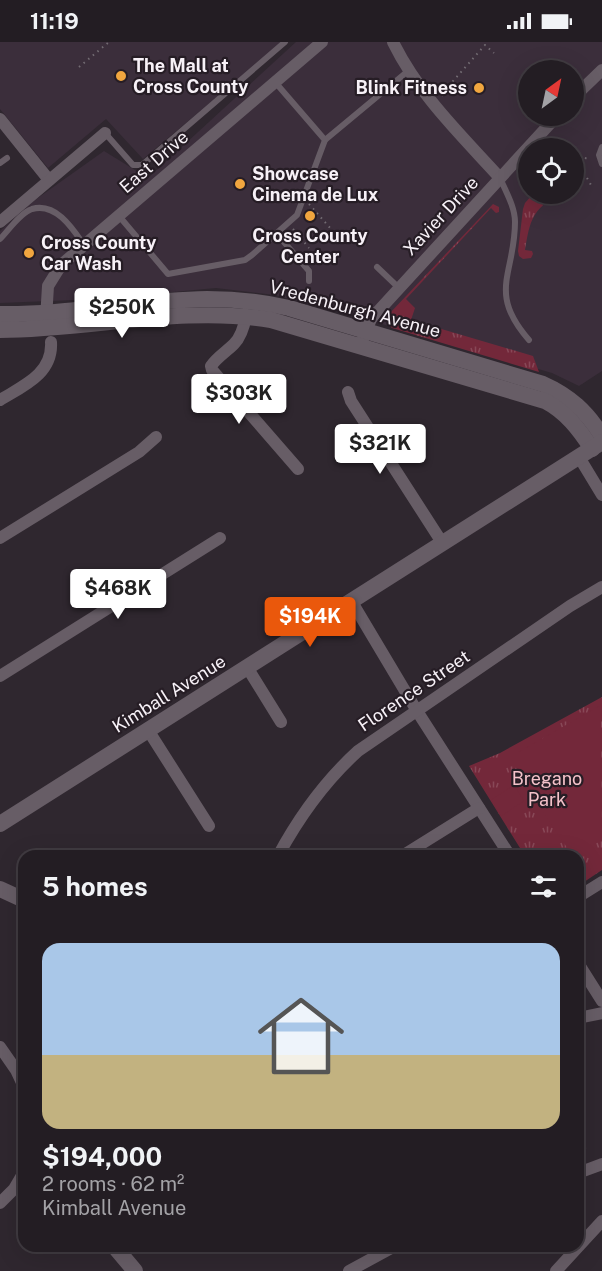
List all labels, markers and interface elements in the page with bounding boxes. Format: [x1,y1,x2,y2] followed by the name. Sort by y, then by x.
[30,8,79,34] text: 11:19
[133,55,249,97] place label: The Mall at Cross County
[518,60,584,126] north arrow
[518,60,584,204] map controls
[114,69,128,83] marker: The Mall at Cross County
[356,77,467,98] place label: Blink Fitness
[472,81,486,95] marker: Blink Fitness
[115,126,192,197] street label: East Drive
[518,138,584,204] button: locate
[252,163,379,205] place label: Showcase Cinema de Lux
[399,172,482,259] street label: Xavier Drive
[233,177,247,191] marker: Showcase Cinema de Lux
[303,209,317,223] marker: Cross County Center
[252,225,368,267] place label: Cross County Center
[41,232,157,274] place label: Cross County Car Wash
[22,246,36,260] marker: Cross County Car Wash
[267,276,443,341] street label: Vredenburgh Avenue
[80,288,164,339] pin: $250K
[88,295,156,319] text: $250K
[197,374,281,425] pin: $303K
[205,381,273,405] text: $303K
[338,424,422,475] pin: $321K
[349,431,411,455] text: $321K
[76,569,160,620] pin: $468K
[84,576,152,600] text: $468K
[268,597,352,648] pin: $194K
[279,604,341,628] text: $194K
[354,646,474,736] street label: Florence Street
[108,650,229,737] street label: Kimball Avenue
[512,768,582,810] park label: Bregano Park
[527,870,560,903] icon: filters
[42,871,148,902] text: 5 homes
[247,982,355,1090] icon: home
[42,1141,162,1172] text: $194,000
[42,1172,184,1196] text: 2 rooms · 62 m²
[42,1196,186,1220] text: Kimball Avenue

